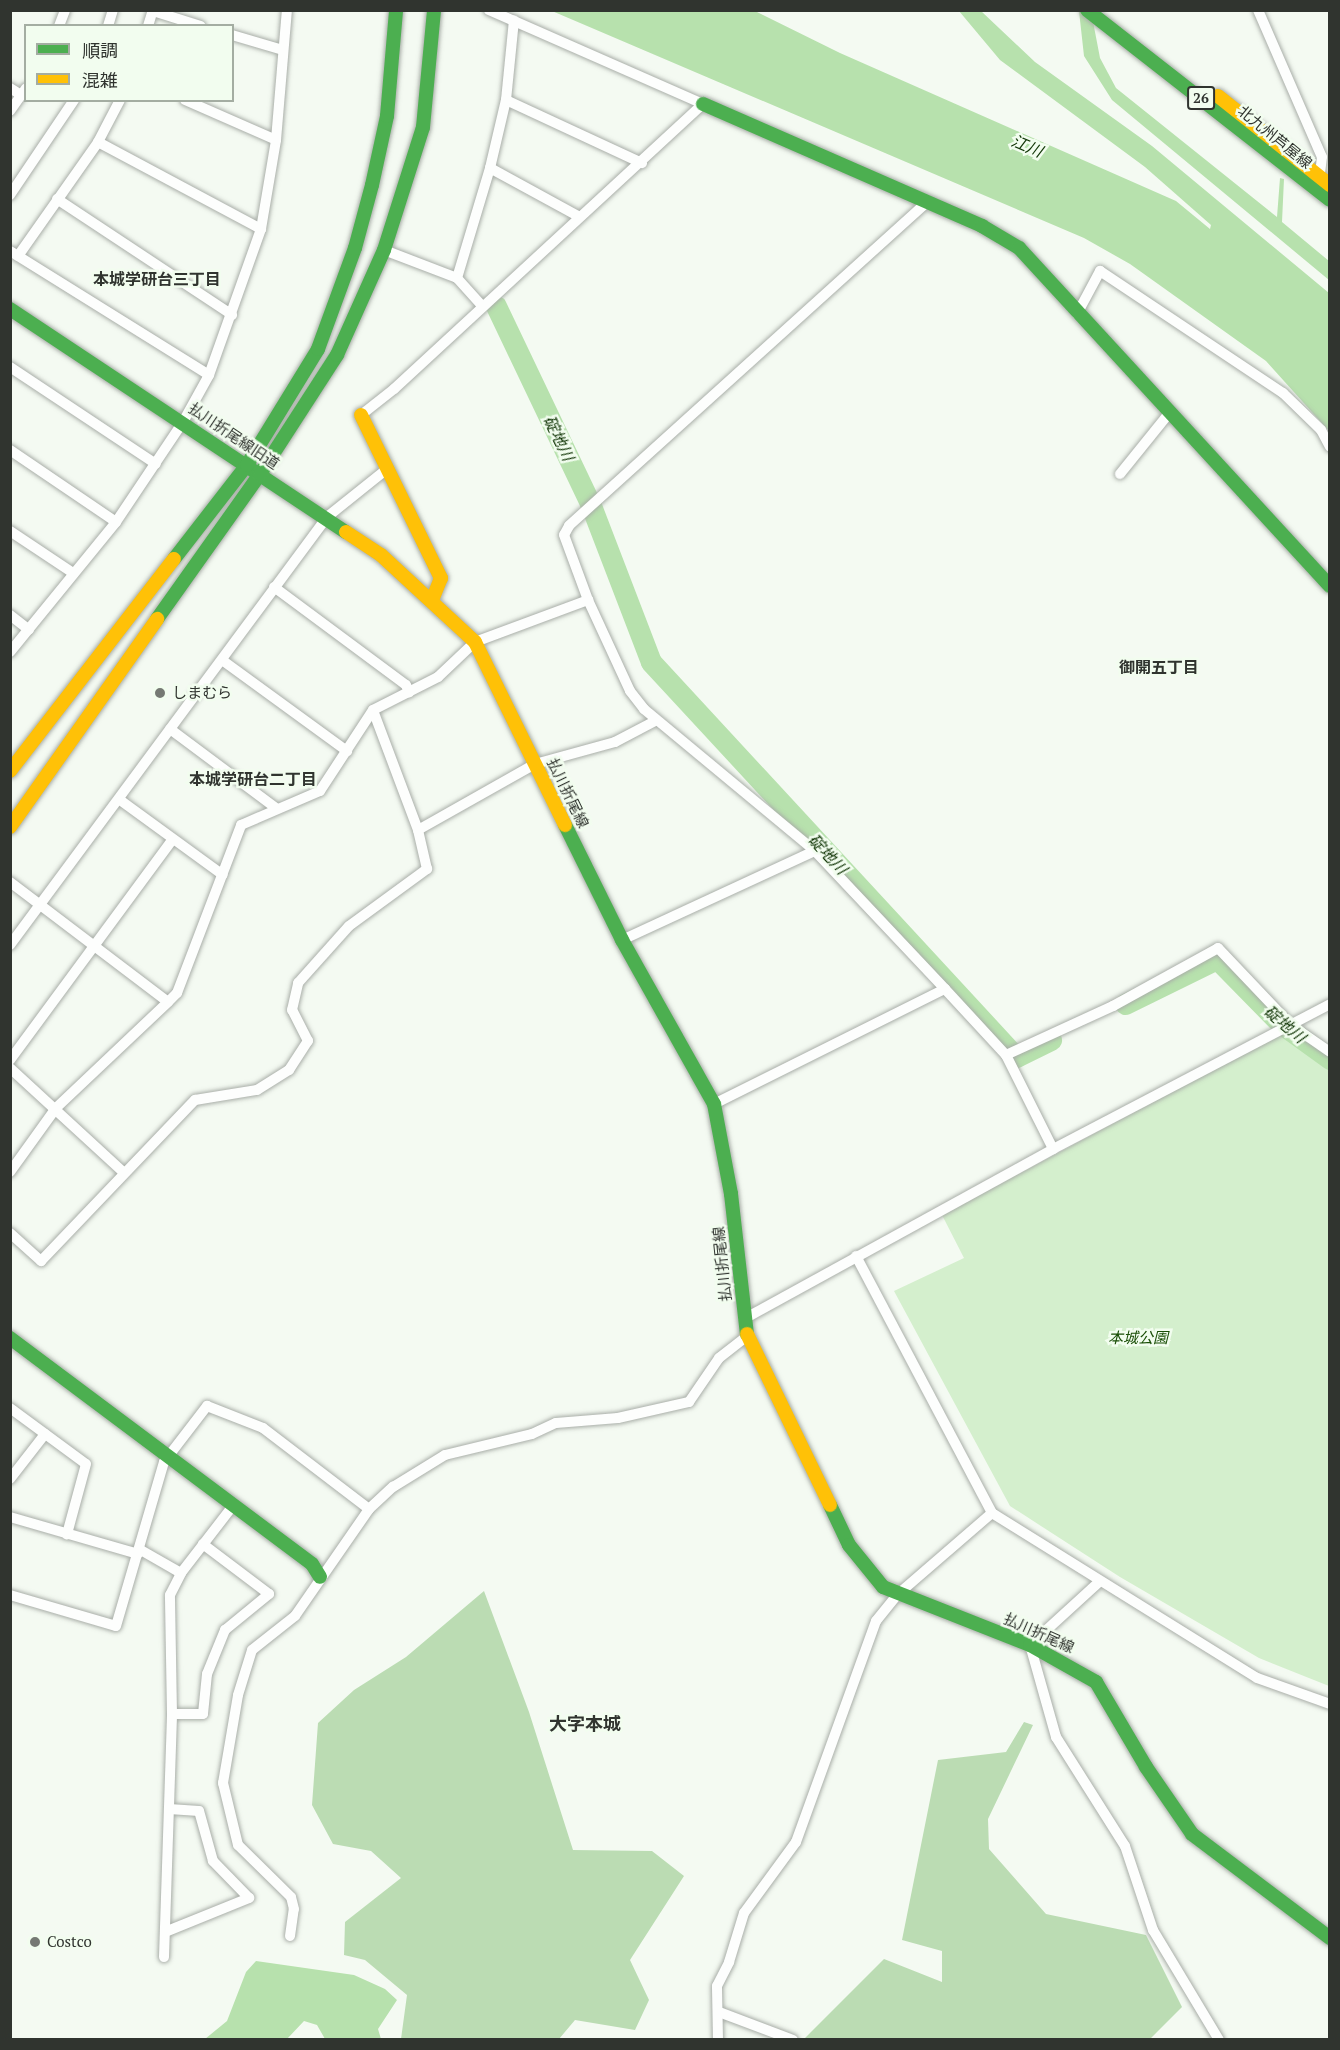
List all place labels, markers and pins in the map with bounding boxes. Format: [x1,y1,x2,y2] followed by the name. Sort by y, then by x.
[172,684,232,702] place label: しまむら
[153,686,167,700] marker: しまむら
[47,1933,92,1951] place label: Costco
[28,1935,42,1949] marker: Costco

